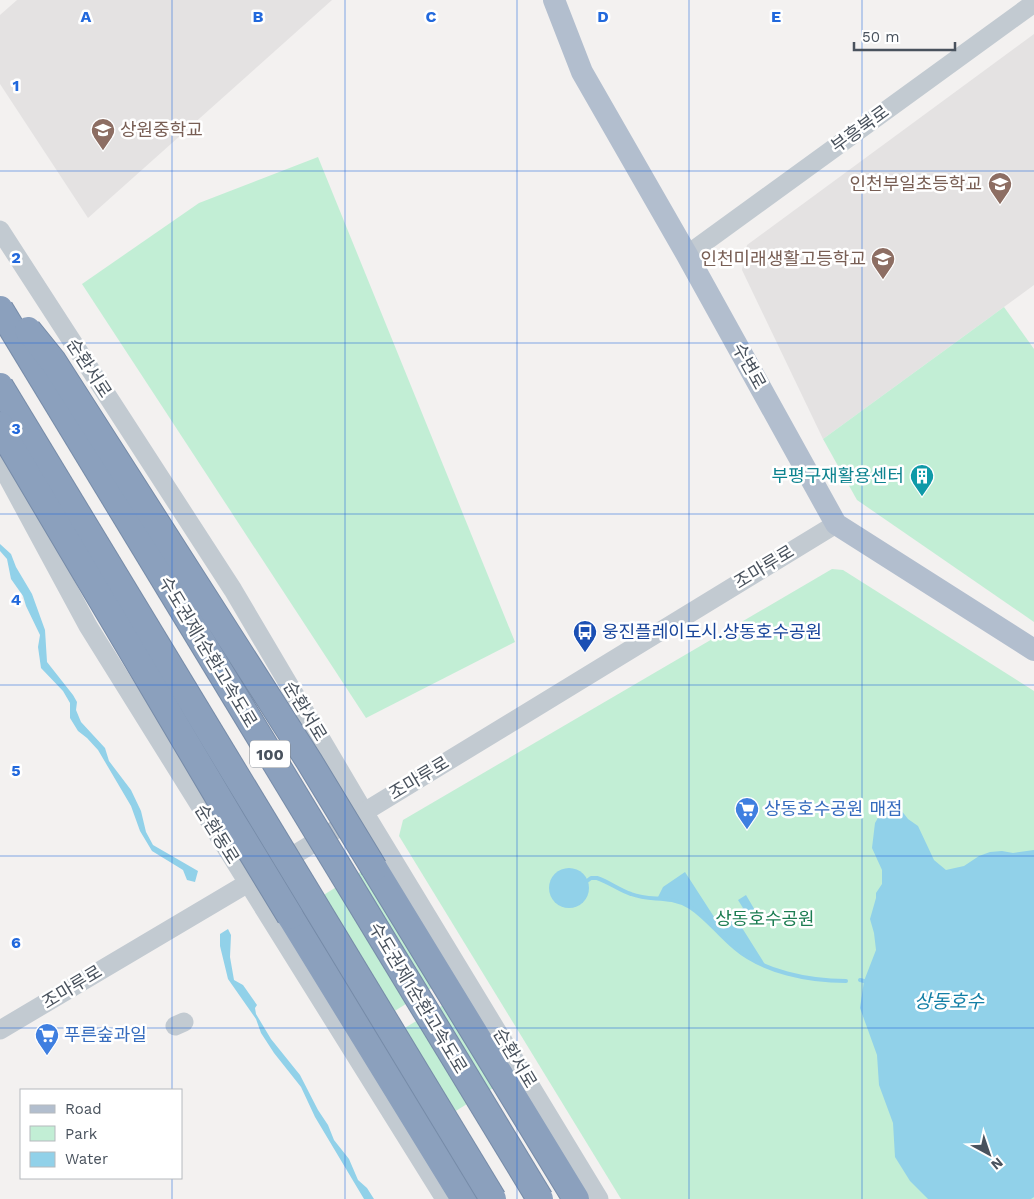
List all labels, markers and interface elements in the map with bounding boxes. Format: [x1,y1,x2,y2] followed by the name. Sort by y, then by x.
[81,7,92,26] text: A
[253,7,264,26] text: B
[426,7,437,26] text: C
[597,7,609,26] text: D
[771,7,781,26] text: E
[854,20,955,52] scale bar
[862,28,899,46] text: 50 m
[13,76,19,95] text: 1
[827,101,893,157] street label: 부흥북로
[90,117,116,151] school or university icon: 상원중학교
[120,119,203,140] place label: 상원중학교
[987,171,1013,205] school or university icon: 인천부일초등학교
[850,173,982,194] place label: 인천부일초등학교
[870,246,896,280] school or university icon: 인천미래생활고등학교
[11,248,21,267] text: 2
[700,248,866,269] place label: 인천미래생활고등학교
[63,334,116,401] street label: 순환서로
[728,339,771,393] street label: 수변로
[11,419,21,438] text: 3
[909,463,935,497] building icon: 부평구재활용센터
[772,465,904,486] place label: 부평구재활용센터
[730,541,798,593] street label: 조마루로
[155,572,262,731] street label: 수도권제1순환고속도로
[11,590,21,609] text: 4
[572,619,598,653] bus stop icon: 웅진플레이도시.상동호수공원
[602,621,822,642] place label: 웅진플레이도시.상동호수공원
[279,677,331,745] street label: 순환서로
[250,741,290,768] road number: 100
[385,752,453,804] street label: 조마루로
[11,761,21,780] text: 5
[734,796,760,830] supermarket icon: 상동호수공원 매점
[764,798,903,819] place label: 상동호수공원 매점
[191,800,244,867] street label: 순환동로
[715,908,815,929] park label: 상동호수공원
[365,918,472,1077] street label: 수도권제1순환고속도로
[11,933,21,952] text: 6
[38,961,106,1013] street label: 조마루로
[914,990,984,1013] water label: 상동호수
[34,1022,60,1056] supermarket icon: 푸른숲과일
[64,1024,147,1045] place label: 푸른숲과일
[489,1024,541,1092] street label: 순환서로
[20,1089,182,1179] legend
[65,1100,102,1118] text: Road
[65,1125,98,1143] text: Park
[964,1129,1014,1179] north arrow
[65,1150,108,1168] text: Water
[988,1154,1006,1173] text: N

